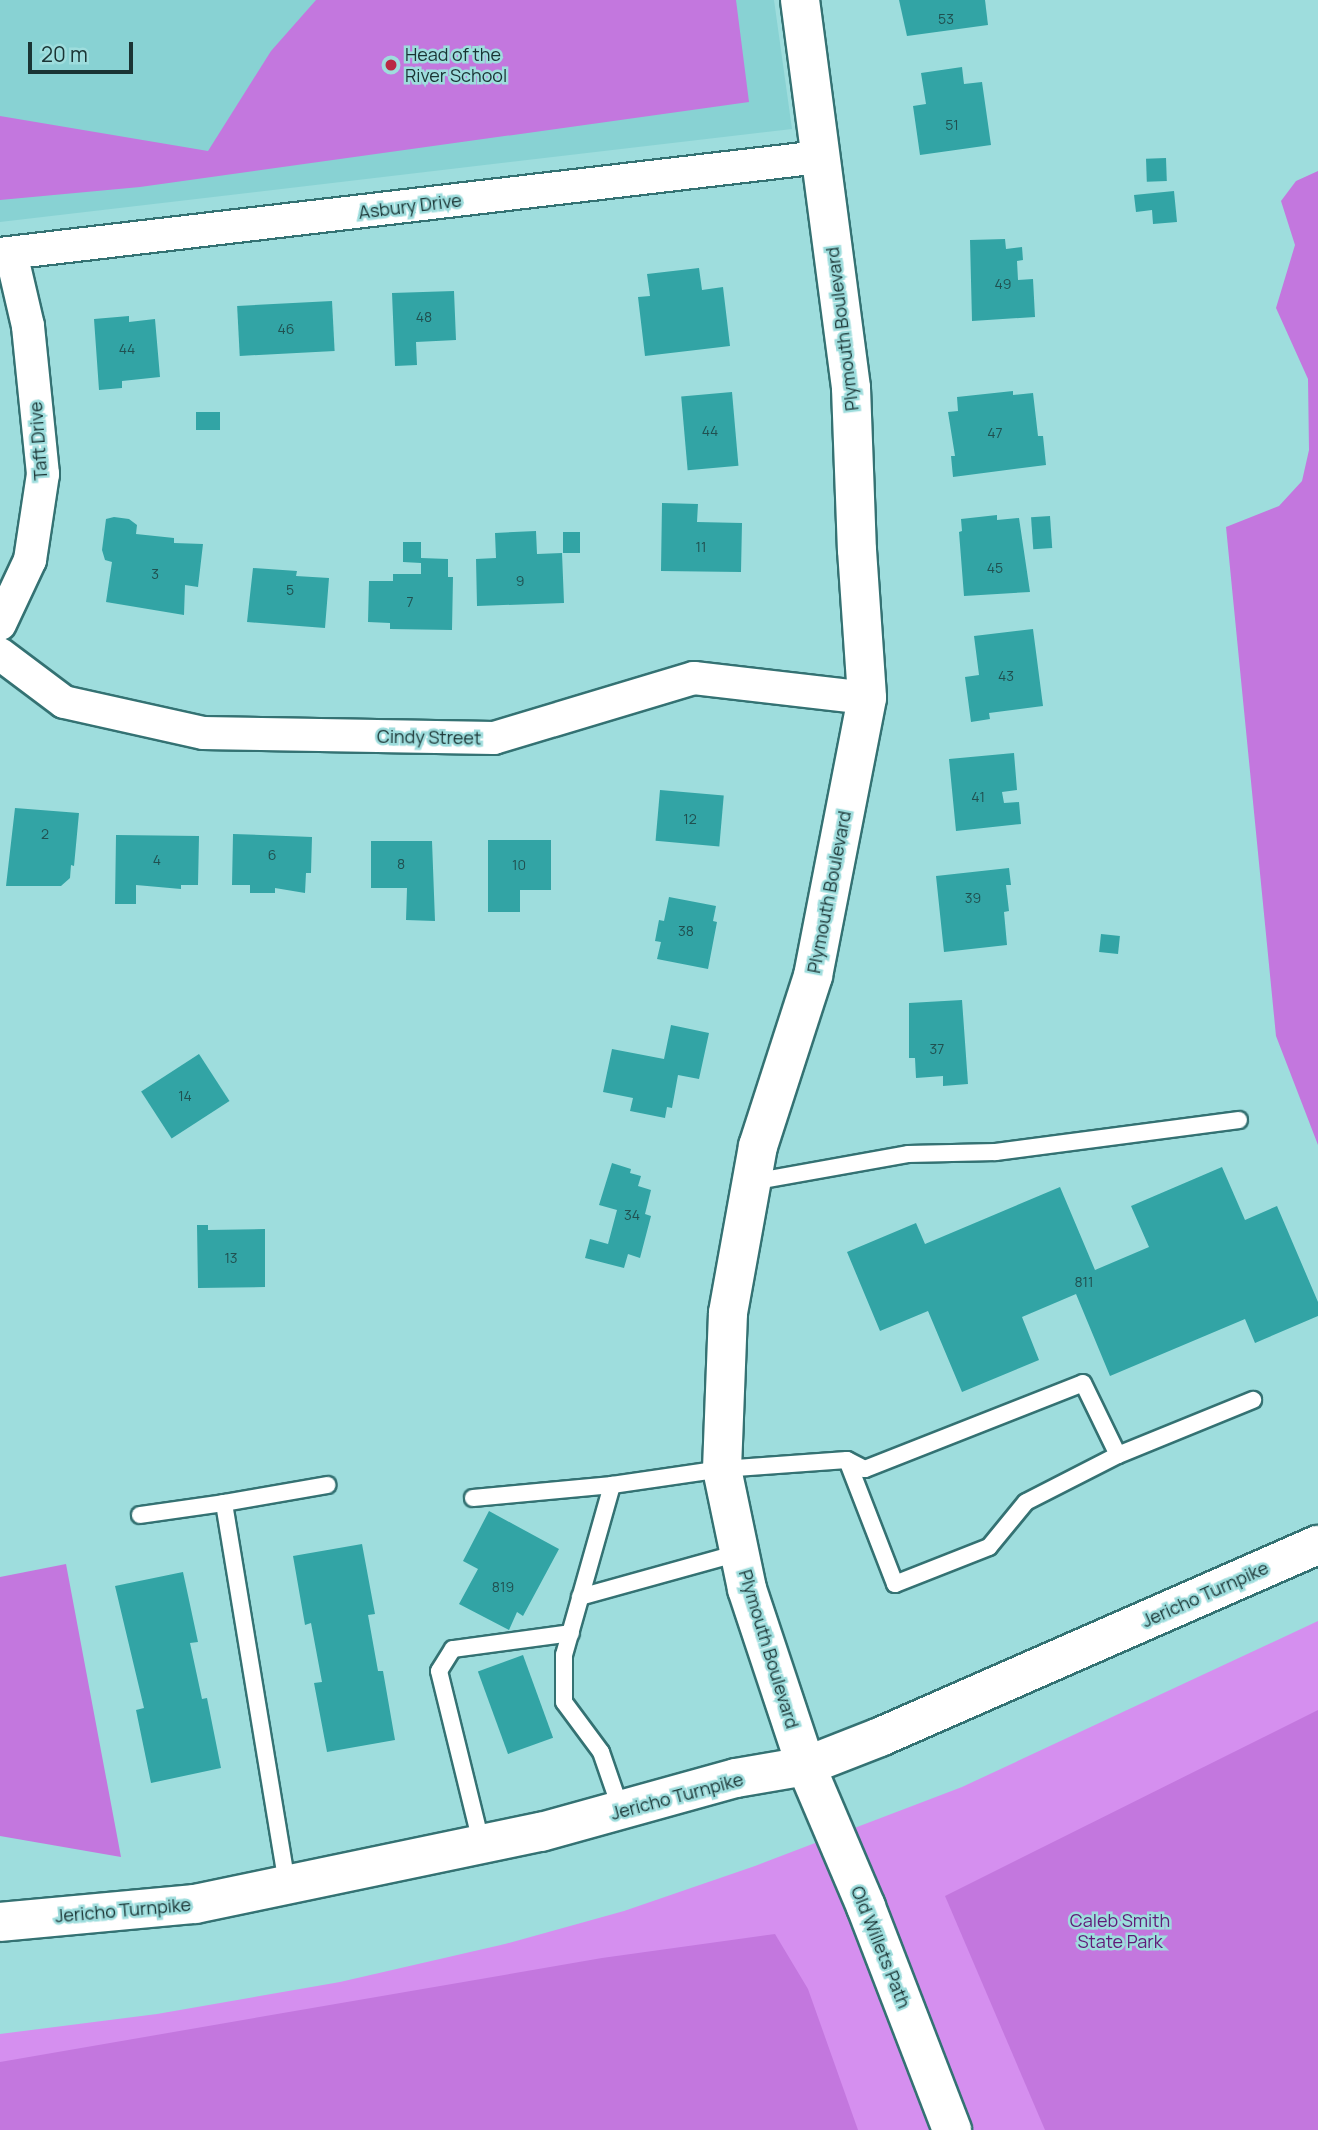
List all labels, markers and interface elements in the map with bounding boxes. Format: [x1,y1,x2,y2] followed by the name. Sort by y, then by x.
[938,11,954,27] house number: 53
[32,28,136,72] scale bar
[41,40,88,68] text: 20 m
[405,44,507,86] place label: Head of the River School
[383,57,399,73] marker: Head of the River School
[945,117,959,133] house number: 51
[357,189,463,223] street label: Asbury Drive
[821,246,863,412] street label: Plymouth Boulevard
[995,276,1011,292] house number: 49
[416,309,432,325] house number: 48
[278,321,294,337] house number: 46
[119,341,135,357] house number: 44
[24,401,52,481] street label: Taft Drive
[702,423,718,439] house number: 44
[987,425,1003,441] house number: 47
[696,539,706,555] house number: 11
[987,560,1003,576] house number: 45
[151,566,159,582] house number: 3
[516,573,524,589] house number: 9
[286,582,294,598] house number: 5
[406,594,414,610] house number: 7
[998,668,1014,684] house number: 43
[377,725,481,749] street label: Cindy Street
[971,789,985,805] house number: 41
[803,809,855,975] street label: Plymouth Boulevard
[683,811,697,827] house number: 12
[41,826,49,842] house number: 2
[268,847,276,863] house number: 6
[153,852,161,868] house number: 4
[397,856,405,872] house number: 8
[512,857,526,873] house number: 10
[965,890,981,906] house number: 39
[678,923,694,939] house number: 38
[930,1041,944,1057] house number: 37
[178,1088,192,1104] house number: 14
[624,1207,640,1223] house number: 34
[224,1250,238,1266] house number: 13
[1074,1274,1094,1290] house number: 811
[1138,1556,1272,1632] street label: Jericho Turnpike
[735,1567,803,1731] street label: Plymouth Boulevard
[492,1579,514,1595] house number: 819
[608,1768,746,1824] street label: Jericho Turnpike
[847,1883,915,2011] street label: Old Willets Path
[54,1893,192,1927] street label: Jericho Turnpike
[1070,1910,1170,1952] park label: Caleb Smith State Park

